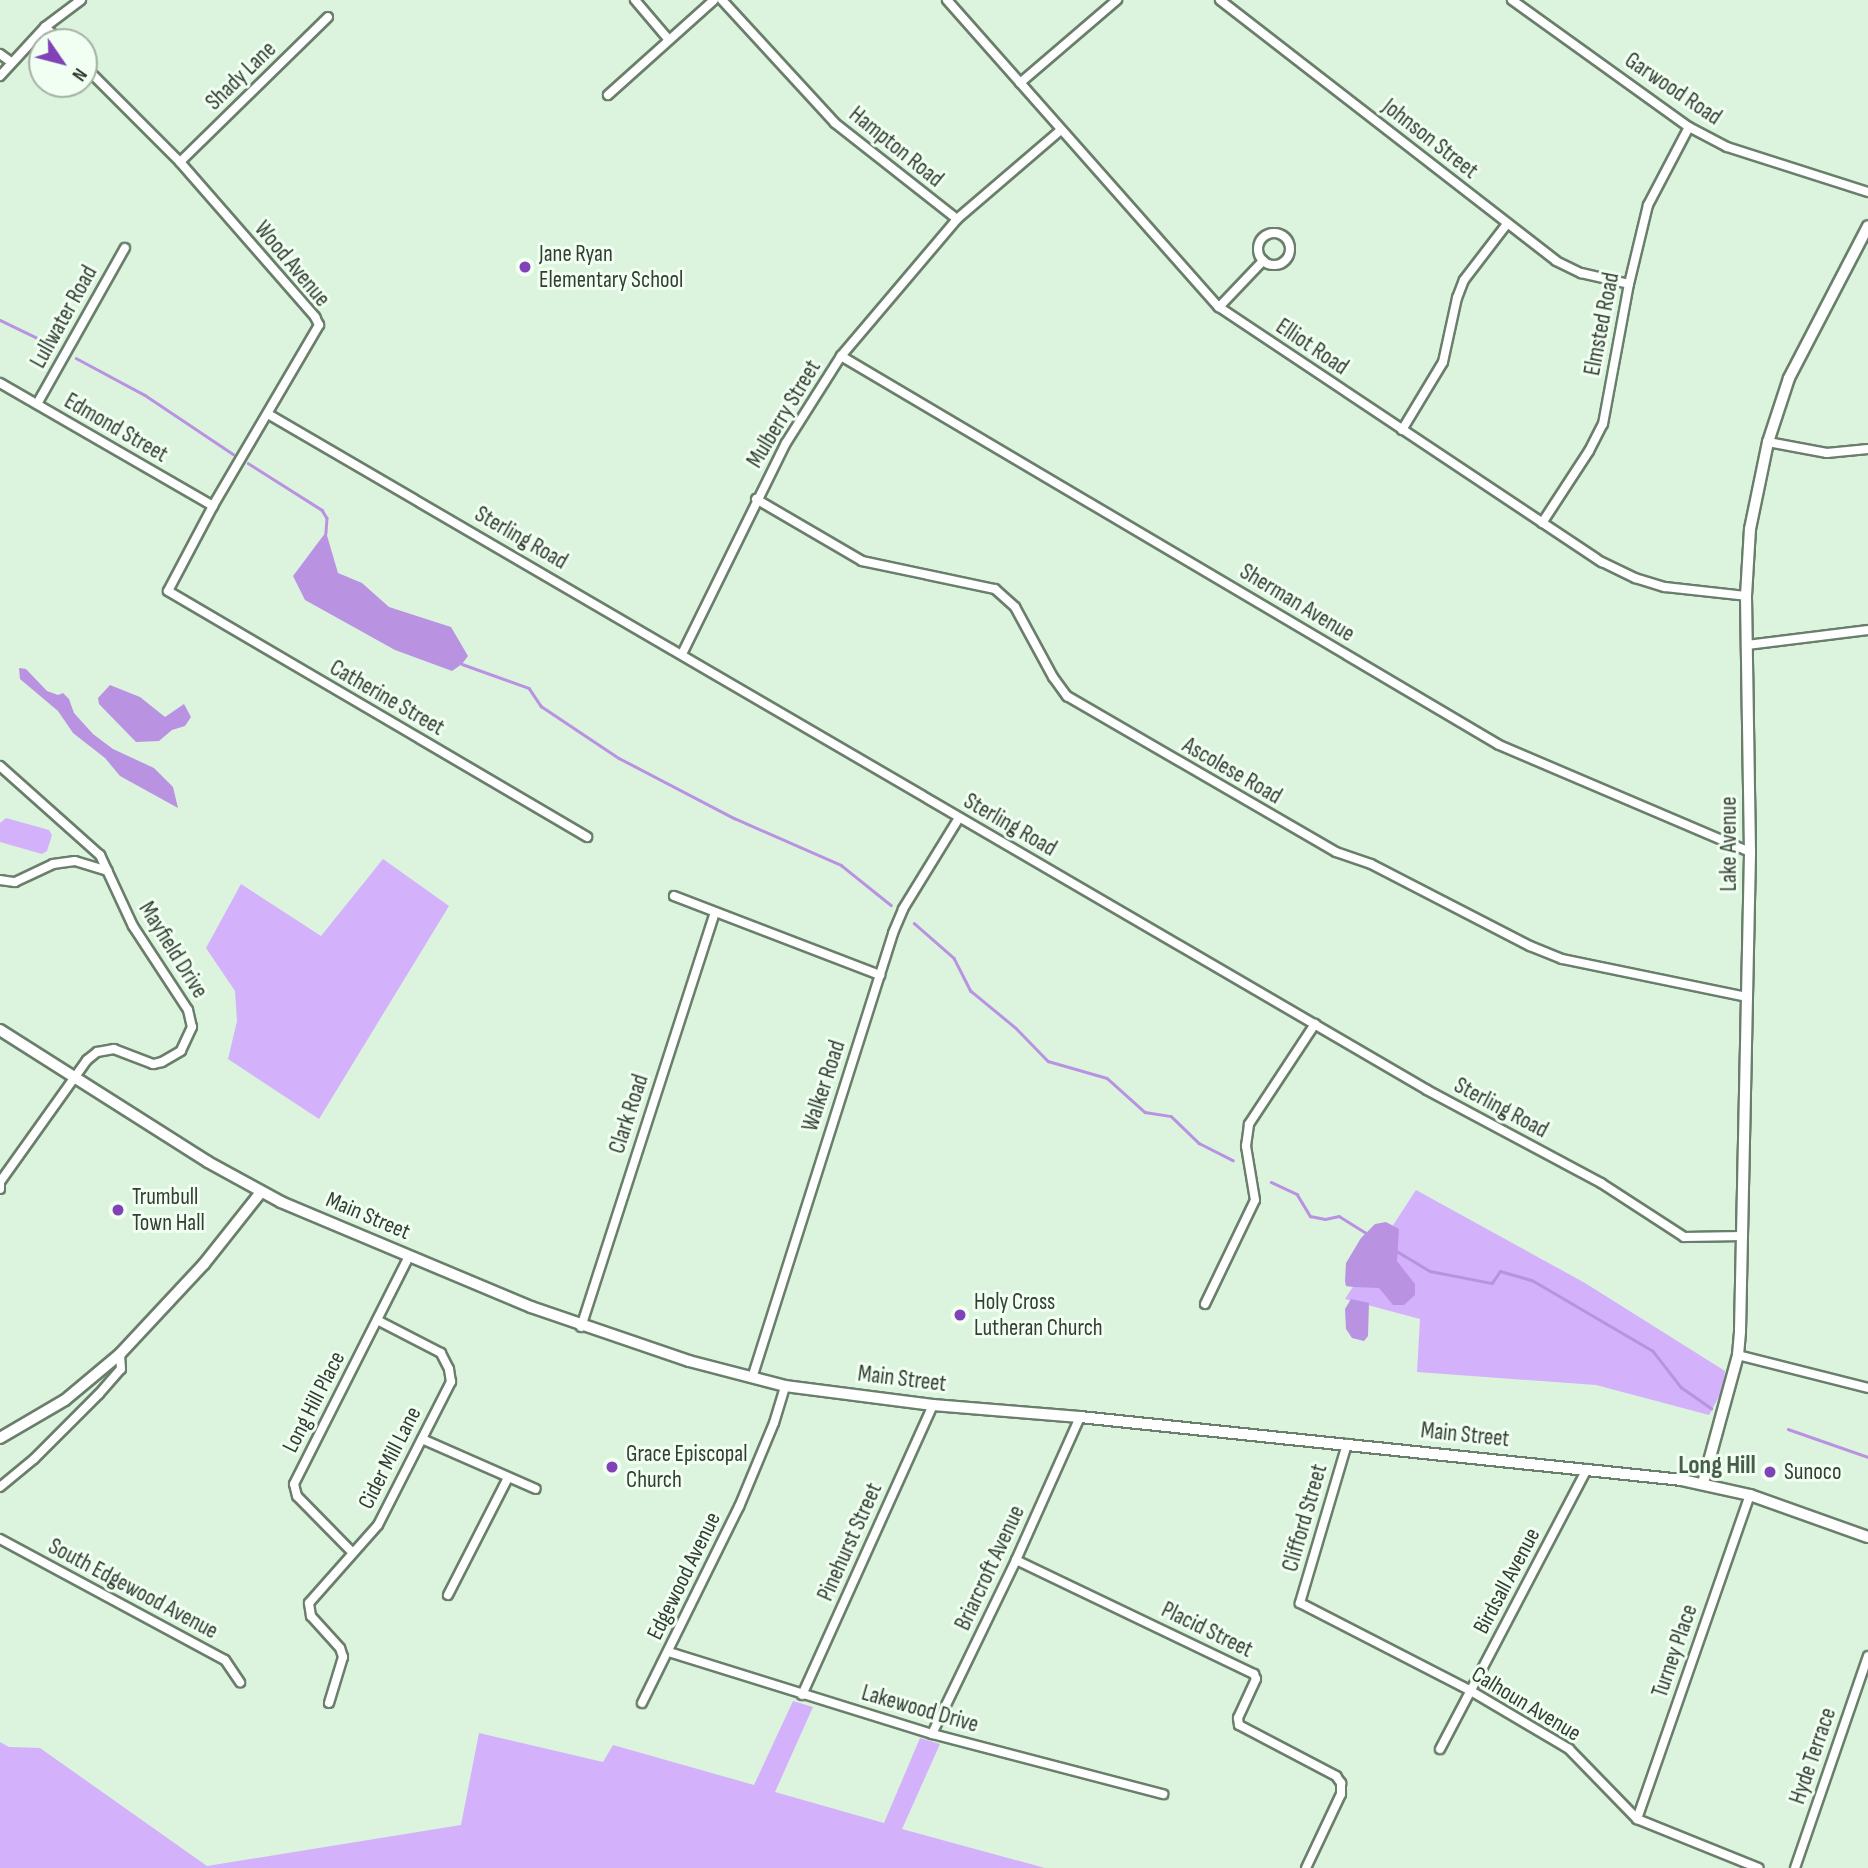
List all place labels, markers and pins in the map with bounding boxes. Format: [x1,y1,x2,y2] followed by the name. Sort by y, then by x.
[539,240,683,294] place label: Jane Ryan Elementary School
[517,259,533,275] marker: Jane Ryan Elementary School
[132,1183,205,1237] place label: Trumbull Town Hall
[110,1202,126,1218] marker: Trumbull Town Hall
[974,1288,1103,1342] place label: Holy Cross Lutheran Church
[952,1307,968,1323] marker: Holy Cross Lutheran Church
[626,1440,747,1494] place label: Grace Episcopal Church
[1784,1458,1841,1486] place label: Sunoco
[604,1459,620,1475] marker: Grace Episcopal Church
[1762,1464,1778,1480] marker: Sunoco

